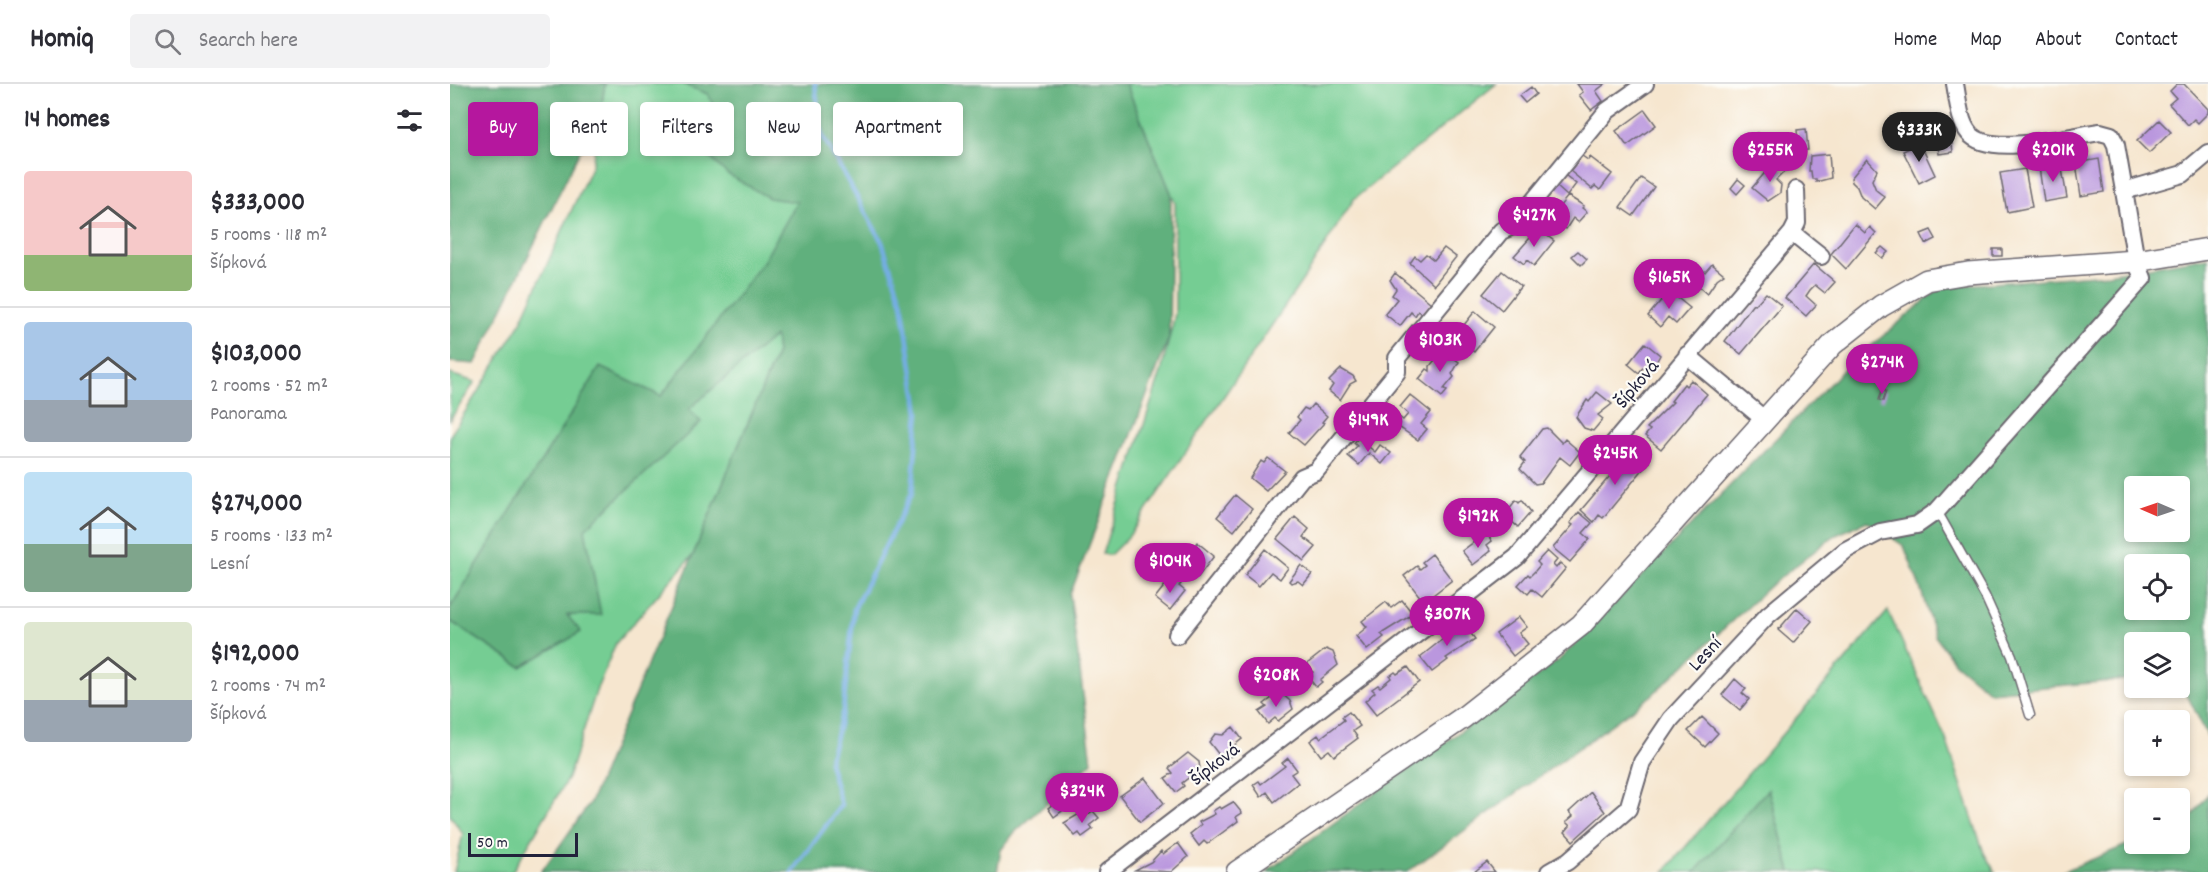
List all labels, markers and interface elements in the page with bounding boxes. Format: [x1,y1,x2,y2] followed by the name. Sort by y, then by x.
[130,14,550,68] search box
[30,21,94,61] text: Homiq
[151,25,184,58] icon: search
[199,26,298,57] text: Search here
[1893,26,1937,56] text: Home
[1970,26,2002,56] text: Map
[2035,26,2082,56] text: About
[2115,26,2178,56] text: Contact
[24,102,110,139] text: 14 homes
[468,102,538,156] chip: Buy
[550,102,628,156] chip: Rent
[640,102,734,156] chip: Filters
[746,102,821,156] chip: New
[833,102,963,156] chip: Apartment
[393,104,426,137] icon: filters
[1877,112,1961,163] pin: $333K
[1896,117,1942,145] text: $333K
[1728,132,1812,183] pin: $255K
[2011,132,2095,183] pin: $201K
[1747,137,1793,165] text: $255K
[2031,137,2075,165] text: $201K
[210,185,305,222] text: $333,000
[72,195,144,267] icon: home
[1492,197,1576,248] pin: $427K
[1512,202,1556,230] text: $427K
[210,222,327,250] text: 5 rooms · 118 m²
[210,250,267,278] text: Šípková
[1627,259,1711,310] pin: $165K
[1648,264,1690,292] text: $165K
[1398,322,1482,373] pin: $103K
[1418,327,1462,355] text: $103K
[210,336,302,373] text: $103,000
[1840,344,1924,395] pin: $274K
[72,346,144,418] icon: home
[1860,349,1904,377] text: $274K
[1609,354,1667,416] street label: Šípková
[210,373,328,401] text: 2 rooms · 52 m²
[210,401,287,429] text: Panorama
[1326,402,1410,453] pin: $149K
[1347,407,1389,435] text: $149K
[1573,435,1657,486] pin: $245K
[1592,440,1638,468] text: $245K
[2124,476,2190,542] north arrow
[2124,476,2190,854] map controls
[210,486,303,523] text: $274,000
[72,496,144,568] icon: home
[1436,498,1520,549] pin: $192K
[1457,503,1499,531] text: $192K
[210,523,333,551] text: 5 rooms · 133 m²
[1128,543,1212,594] pin: $104K
[1149,548,1191,576] text: $104K
[210,551,248,579] text: Lesní
[2124,554,2190,620] button: locate
[1405,596,1489,647] pin: $307K
[1424,601,1470,629] text: $307K
[1683,631,1730,679] street label: Lesní
[2124,632,2190,698] button: layers
[210,636,300,673] text: $192,000
[72,646,144,718] icon: home
[1234,657,1318,708] pin: $208K
[1252,662,1300,690] text: $208K
[210,673,326,701] text: 2 rooms · 74 m²
[210,701,267,729] text: Šípková
[2124,710,2190,776] button: +
[1185,737,1247,794] street label: Šípková
[1040,773,1124,824] pin: $324K
[1059,778,1105,806] text: $324K
[2124,788,2190,854] button: −
[468,830,578,858] scale bar
[477,832,508,855] text: 50 m

